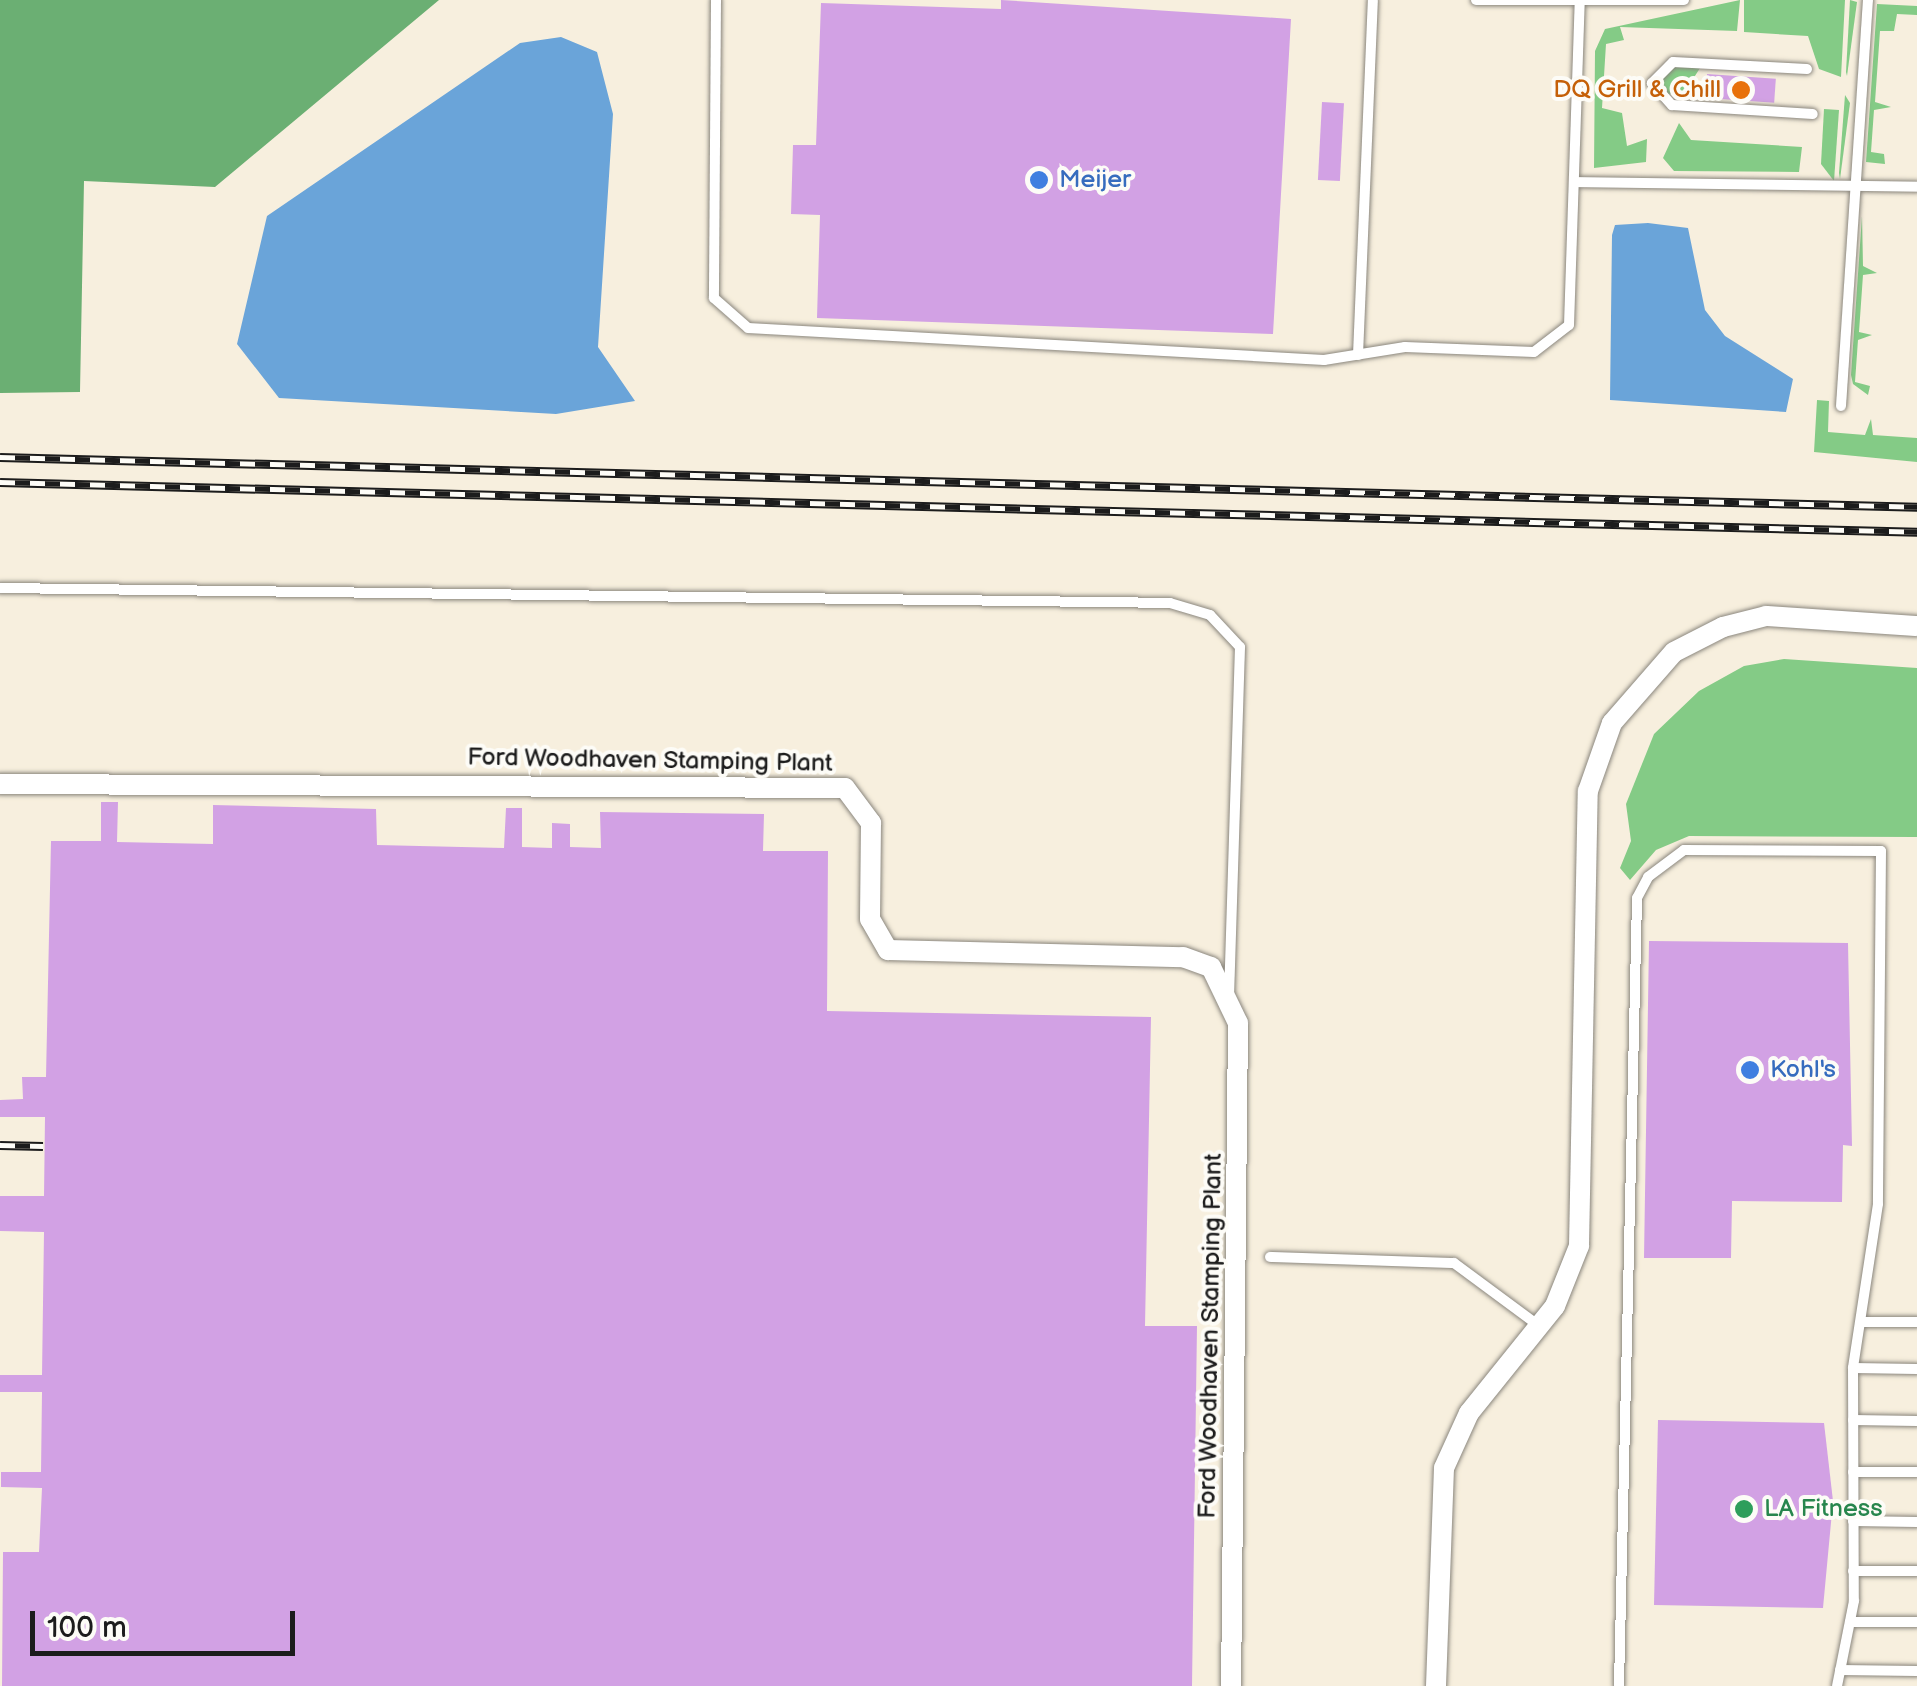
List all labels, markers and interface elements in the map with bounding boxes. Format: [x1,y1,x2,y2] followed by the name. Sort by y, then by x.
[1553,75,1721,105] place label: DQ Grill & Chill
[1730,79,1752,101] marker: DQ Grill & Chill
[1059,165,1131,195] place label: Meijer
[1028,169,1050,191] marker: Meijer
[466,743,834,779] street label: Ford Woodhaven Stamping Plant
[1770,1055,1836,1085] place label: Kohl's
[1739,1059,1761,1081] marker: Kohl's
[1193,1152,1229,1520] street label: Ford Woodhaven Stamping Plant
[1764,1494,1882,1524] place label: LA Fitness
[1733,1498,1755,1520] marker: LA Fitness
[35,1591,300,1653] scale bar
[47,1610,127,1646] text: 100 m

